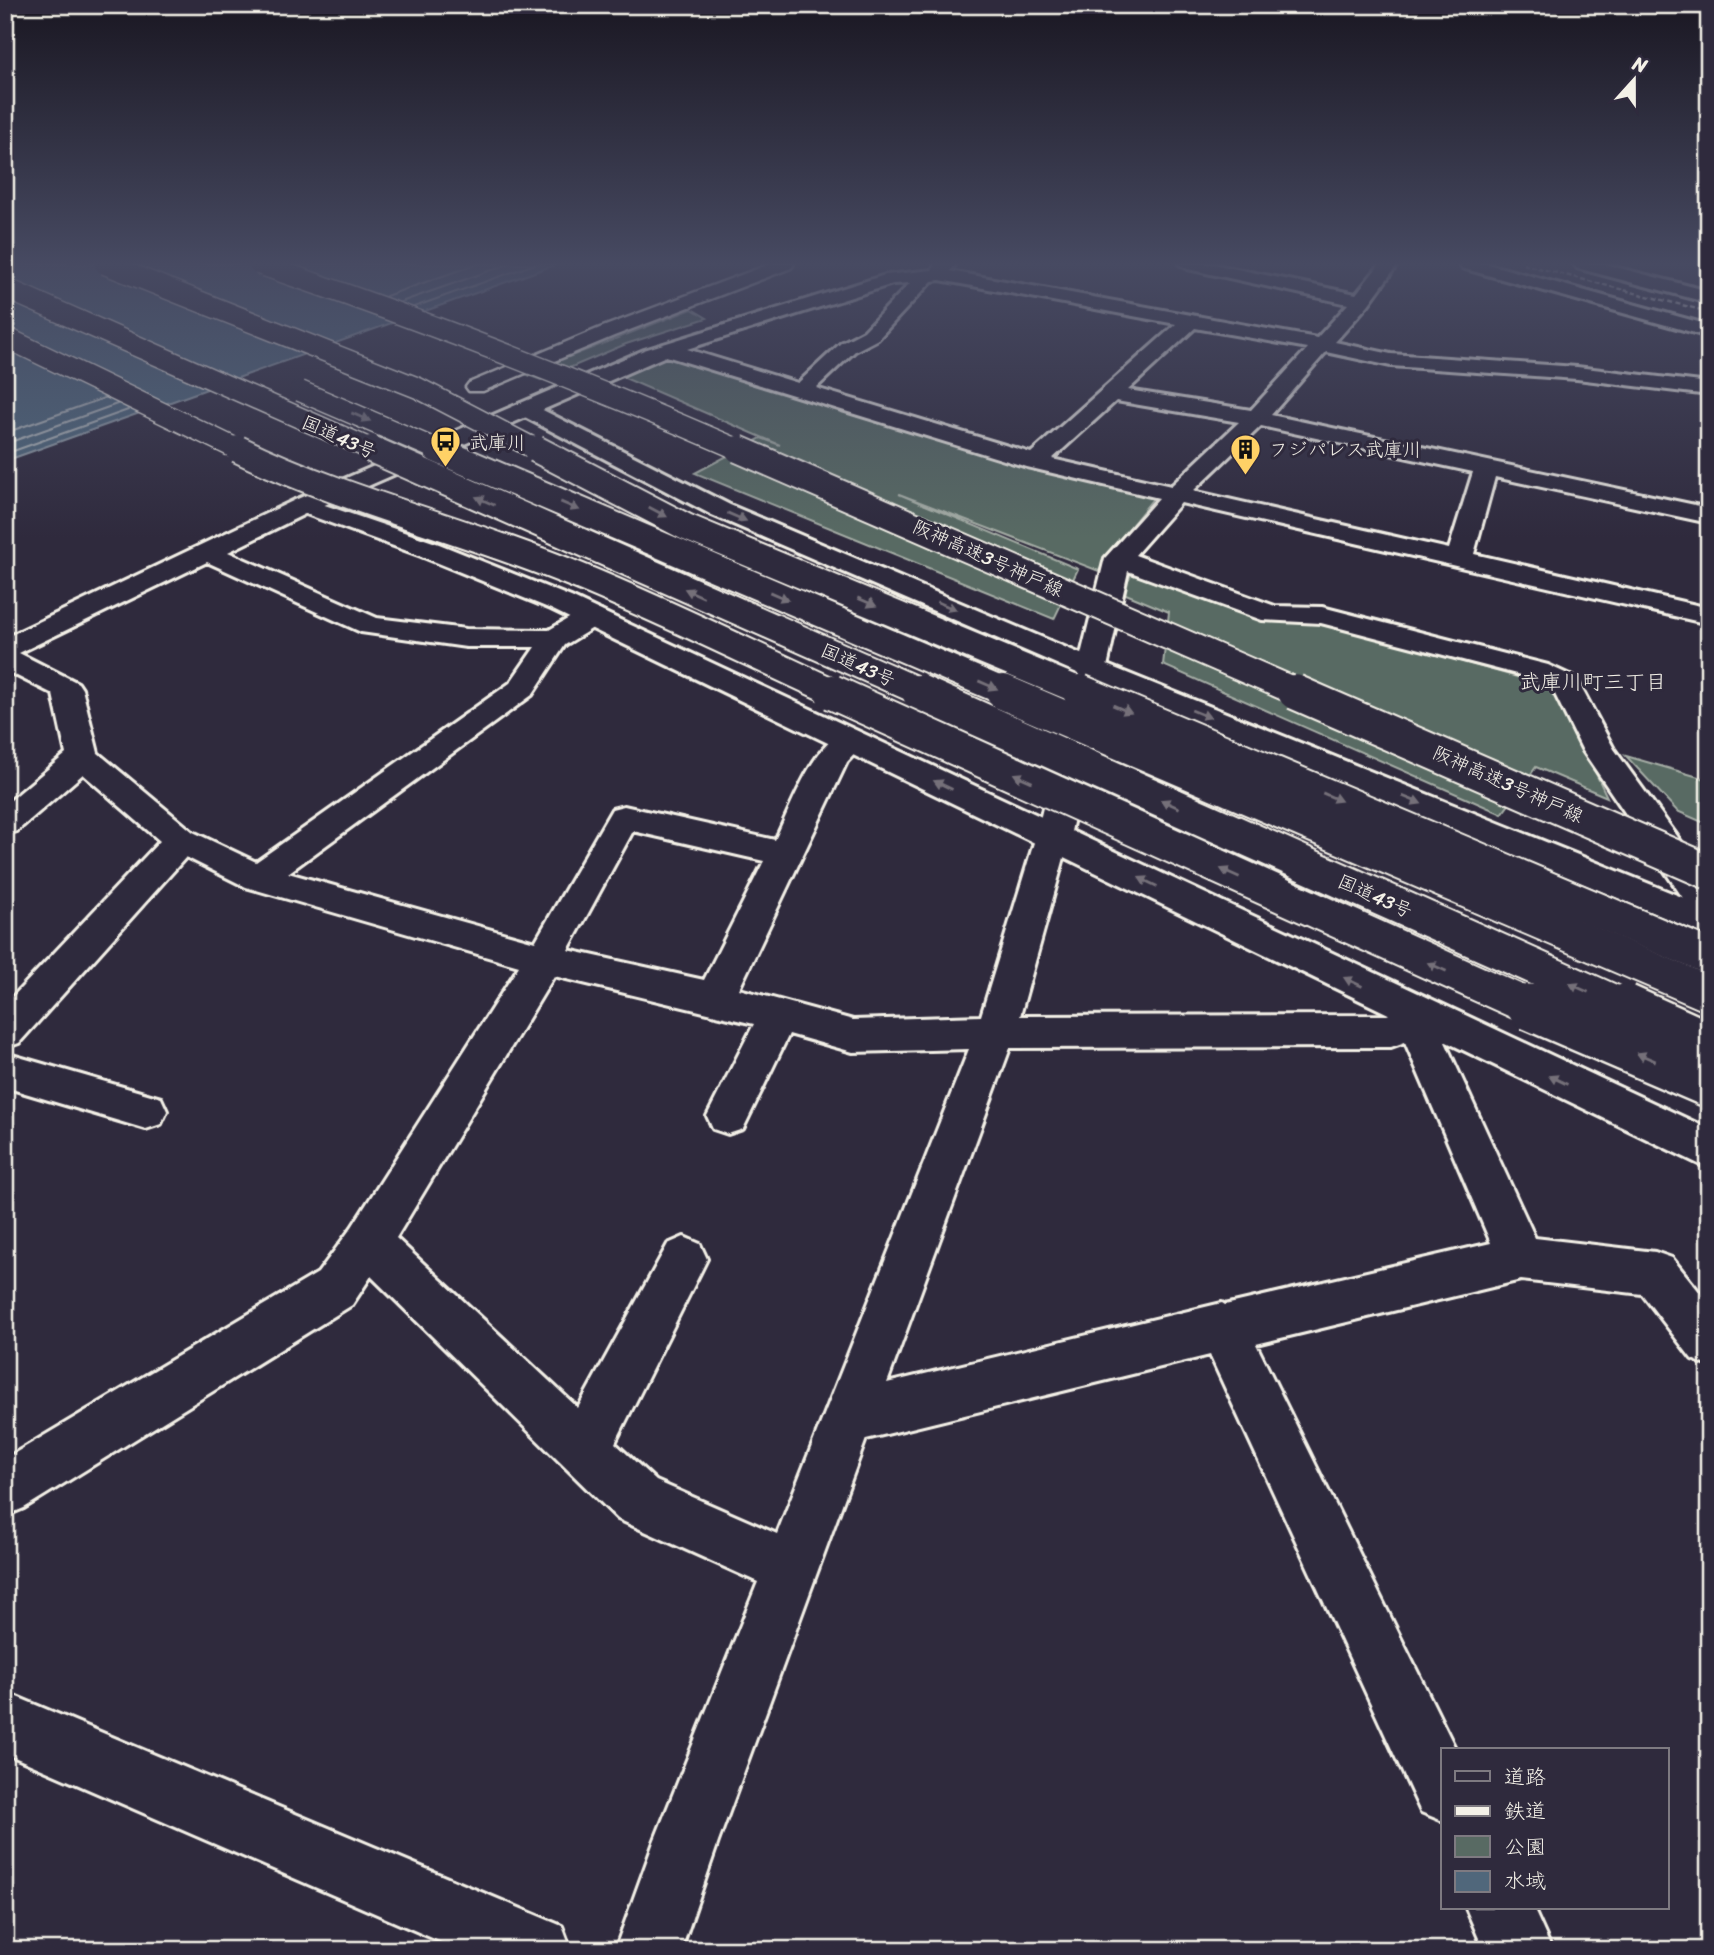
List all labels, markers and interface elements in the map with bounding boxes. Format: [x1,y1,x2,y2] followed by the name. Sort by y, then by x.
[1598,46,1668,116] north arrow
[1627,46,1653,83] text: N
[296,406,382,468] street label: 国道43号
[351,411,371,423] one-way arrow
[429,425,463,469] bus stop icon: 武庫川
[469,426,526,459] place label: 武庫川
[1229,432,1263,476] building icon: フジパレス武庫川
[1269,433,1422,466] place label: フジパレス武庫川
[475,496,496,507] one-way arrow
[560,501,581,512] one-way arrow
[649,506,668,518] one-way arrow
[907,510,1069,606] street label: 阪神高速3号神戸線
[727,512,748,523] one-way arrow
[683,587,704,598] one-way arrow
[769,590,789,602] one-way arrow
[857,597,878,608] one-way arrow
[936,601,957,612] one-way arrow
[815,634,901,696] street label: 国道43号
[1520,663,1667,701] district label: 武庫川町三丁目
[978,680,999,691] one-way arrow
[1112,704,1133,715] one-way arrow
[1191,708,1212,719] one-way arrow
[1427,736,1589,832] street label: 阪神高速3号神戸線
[1013,773,1033,784] one-way arrow
[933,779,953,791] one-way arrow
[1322,791,1343,802] one-way arrow
[1401,795,1422,806] one-way arrow
[1160,798,1180,810] one-way arrow
[1332,865,1418,927] street label: 国道43号
[1220,867,1240,879] one-way arrow
[1138,876,1158,888] one-way arrow
[1427,961,1447,973] one-way arrow
[1343,976,1363,987] one-way arrow
[1569,982,1589,994] one-way arrow
[1636,1051,1656,1063] one-way arrow
[1548,1074,1568,1085] one-way arrow
[1441,1748,1668,1910] legend
[1504,1758,1546,1796] text: 道路
[1504,1792,1546,1830] text: 鉄道
[1504,1828,1546,1866] text: 公園
[1504,1862,1546,1900] text: 水域

